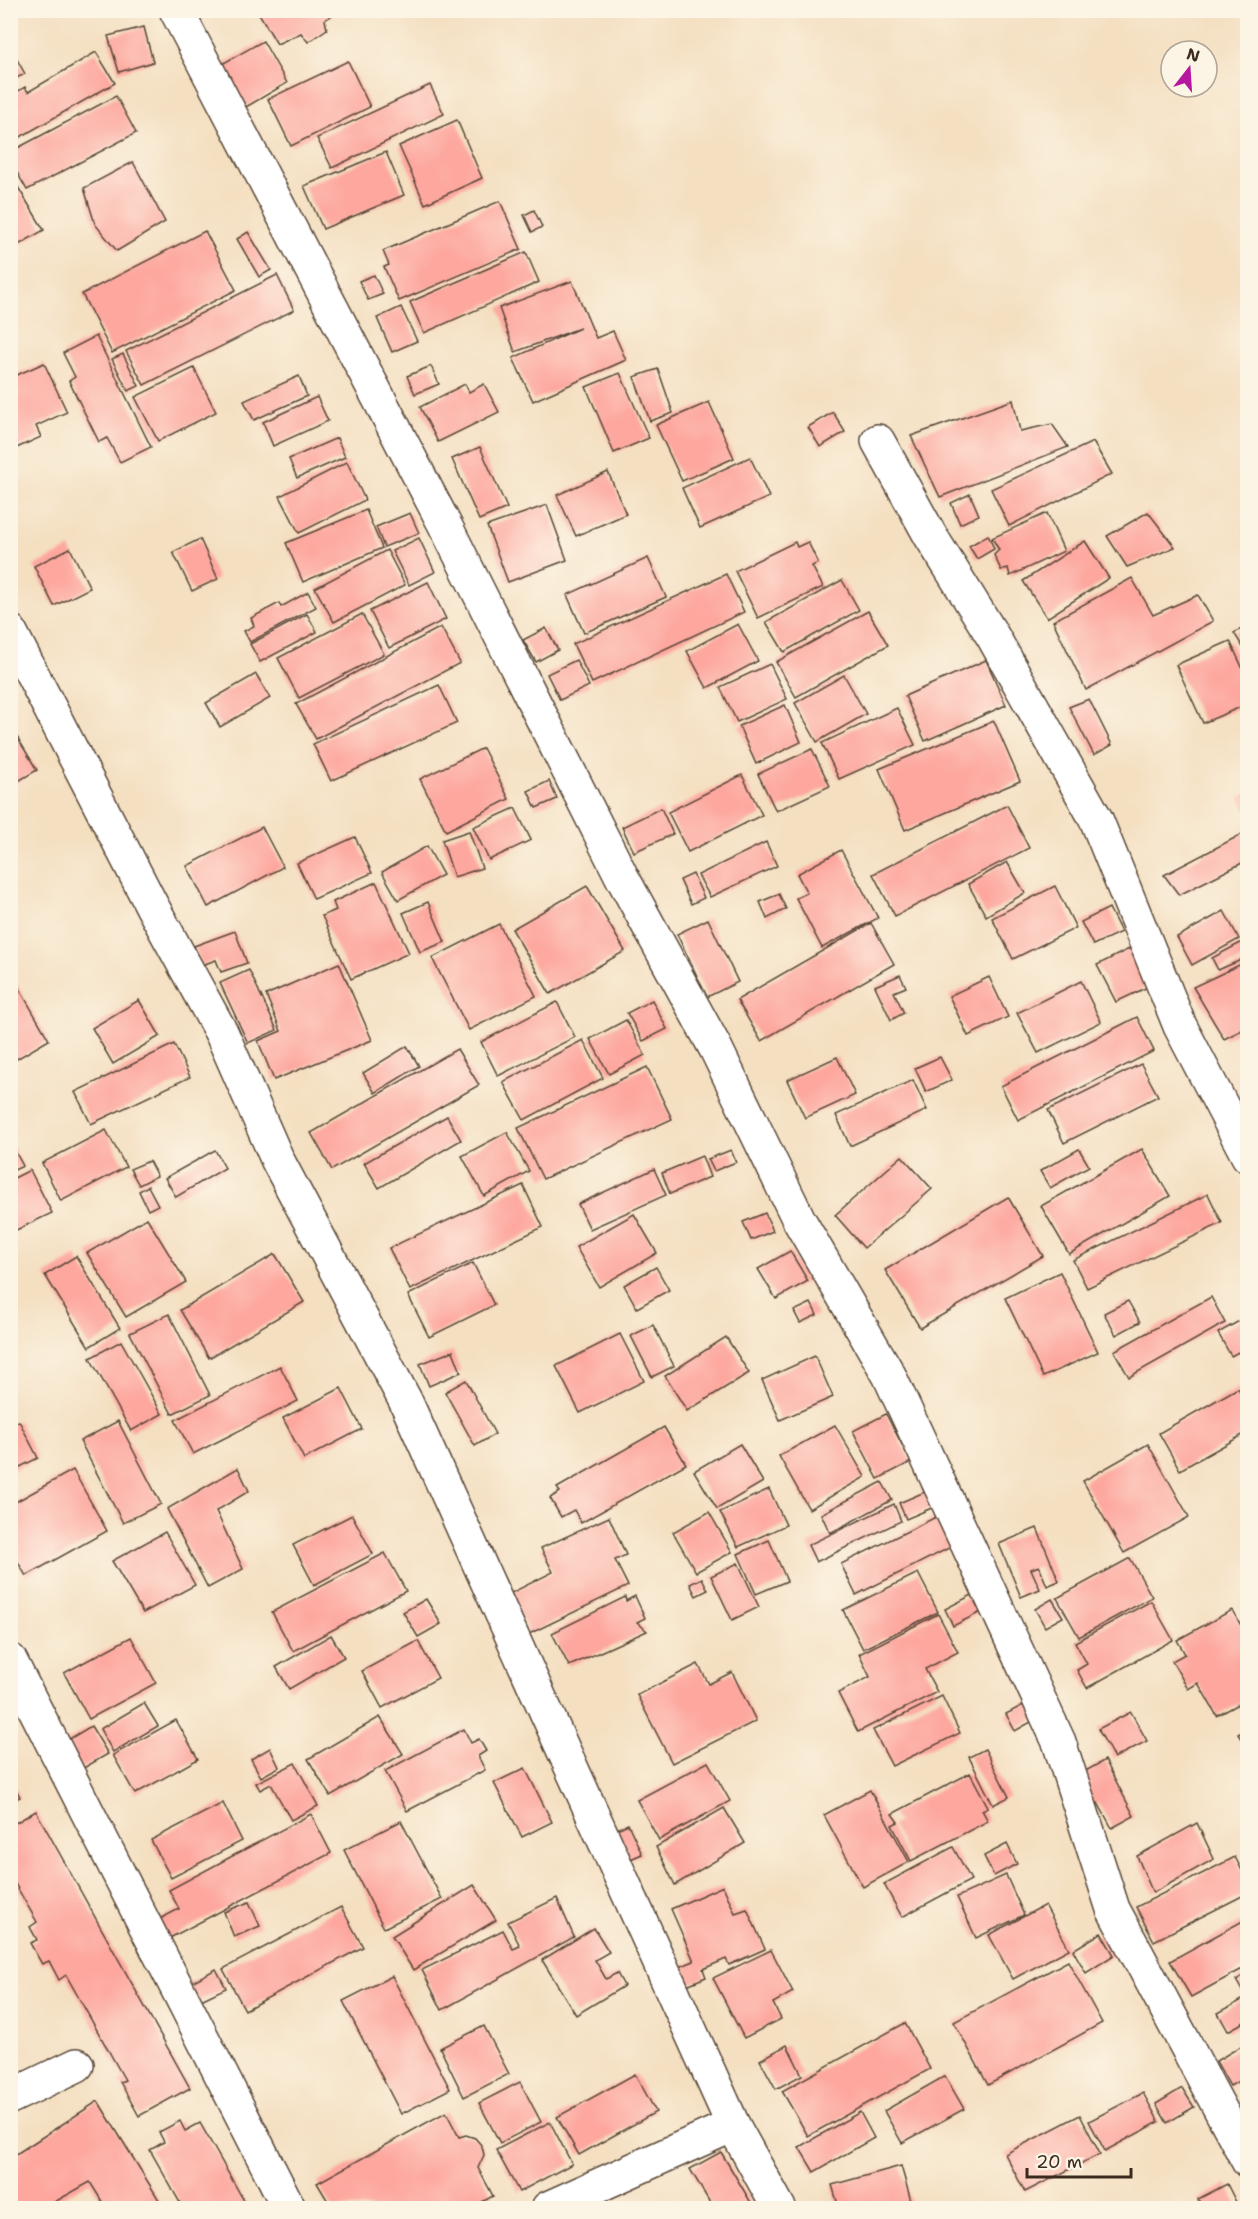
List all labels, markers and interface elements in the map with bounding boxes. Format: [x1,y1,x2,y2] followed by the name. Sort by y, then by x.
[1159,39,1219,99] north arrow
[1184,43,1202,67] text: N
[1027,2141,1130,2179] scale bar
[1036,2150,1082,2174] text: 20 m

